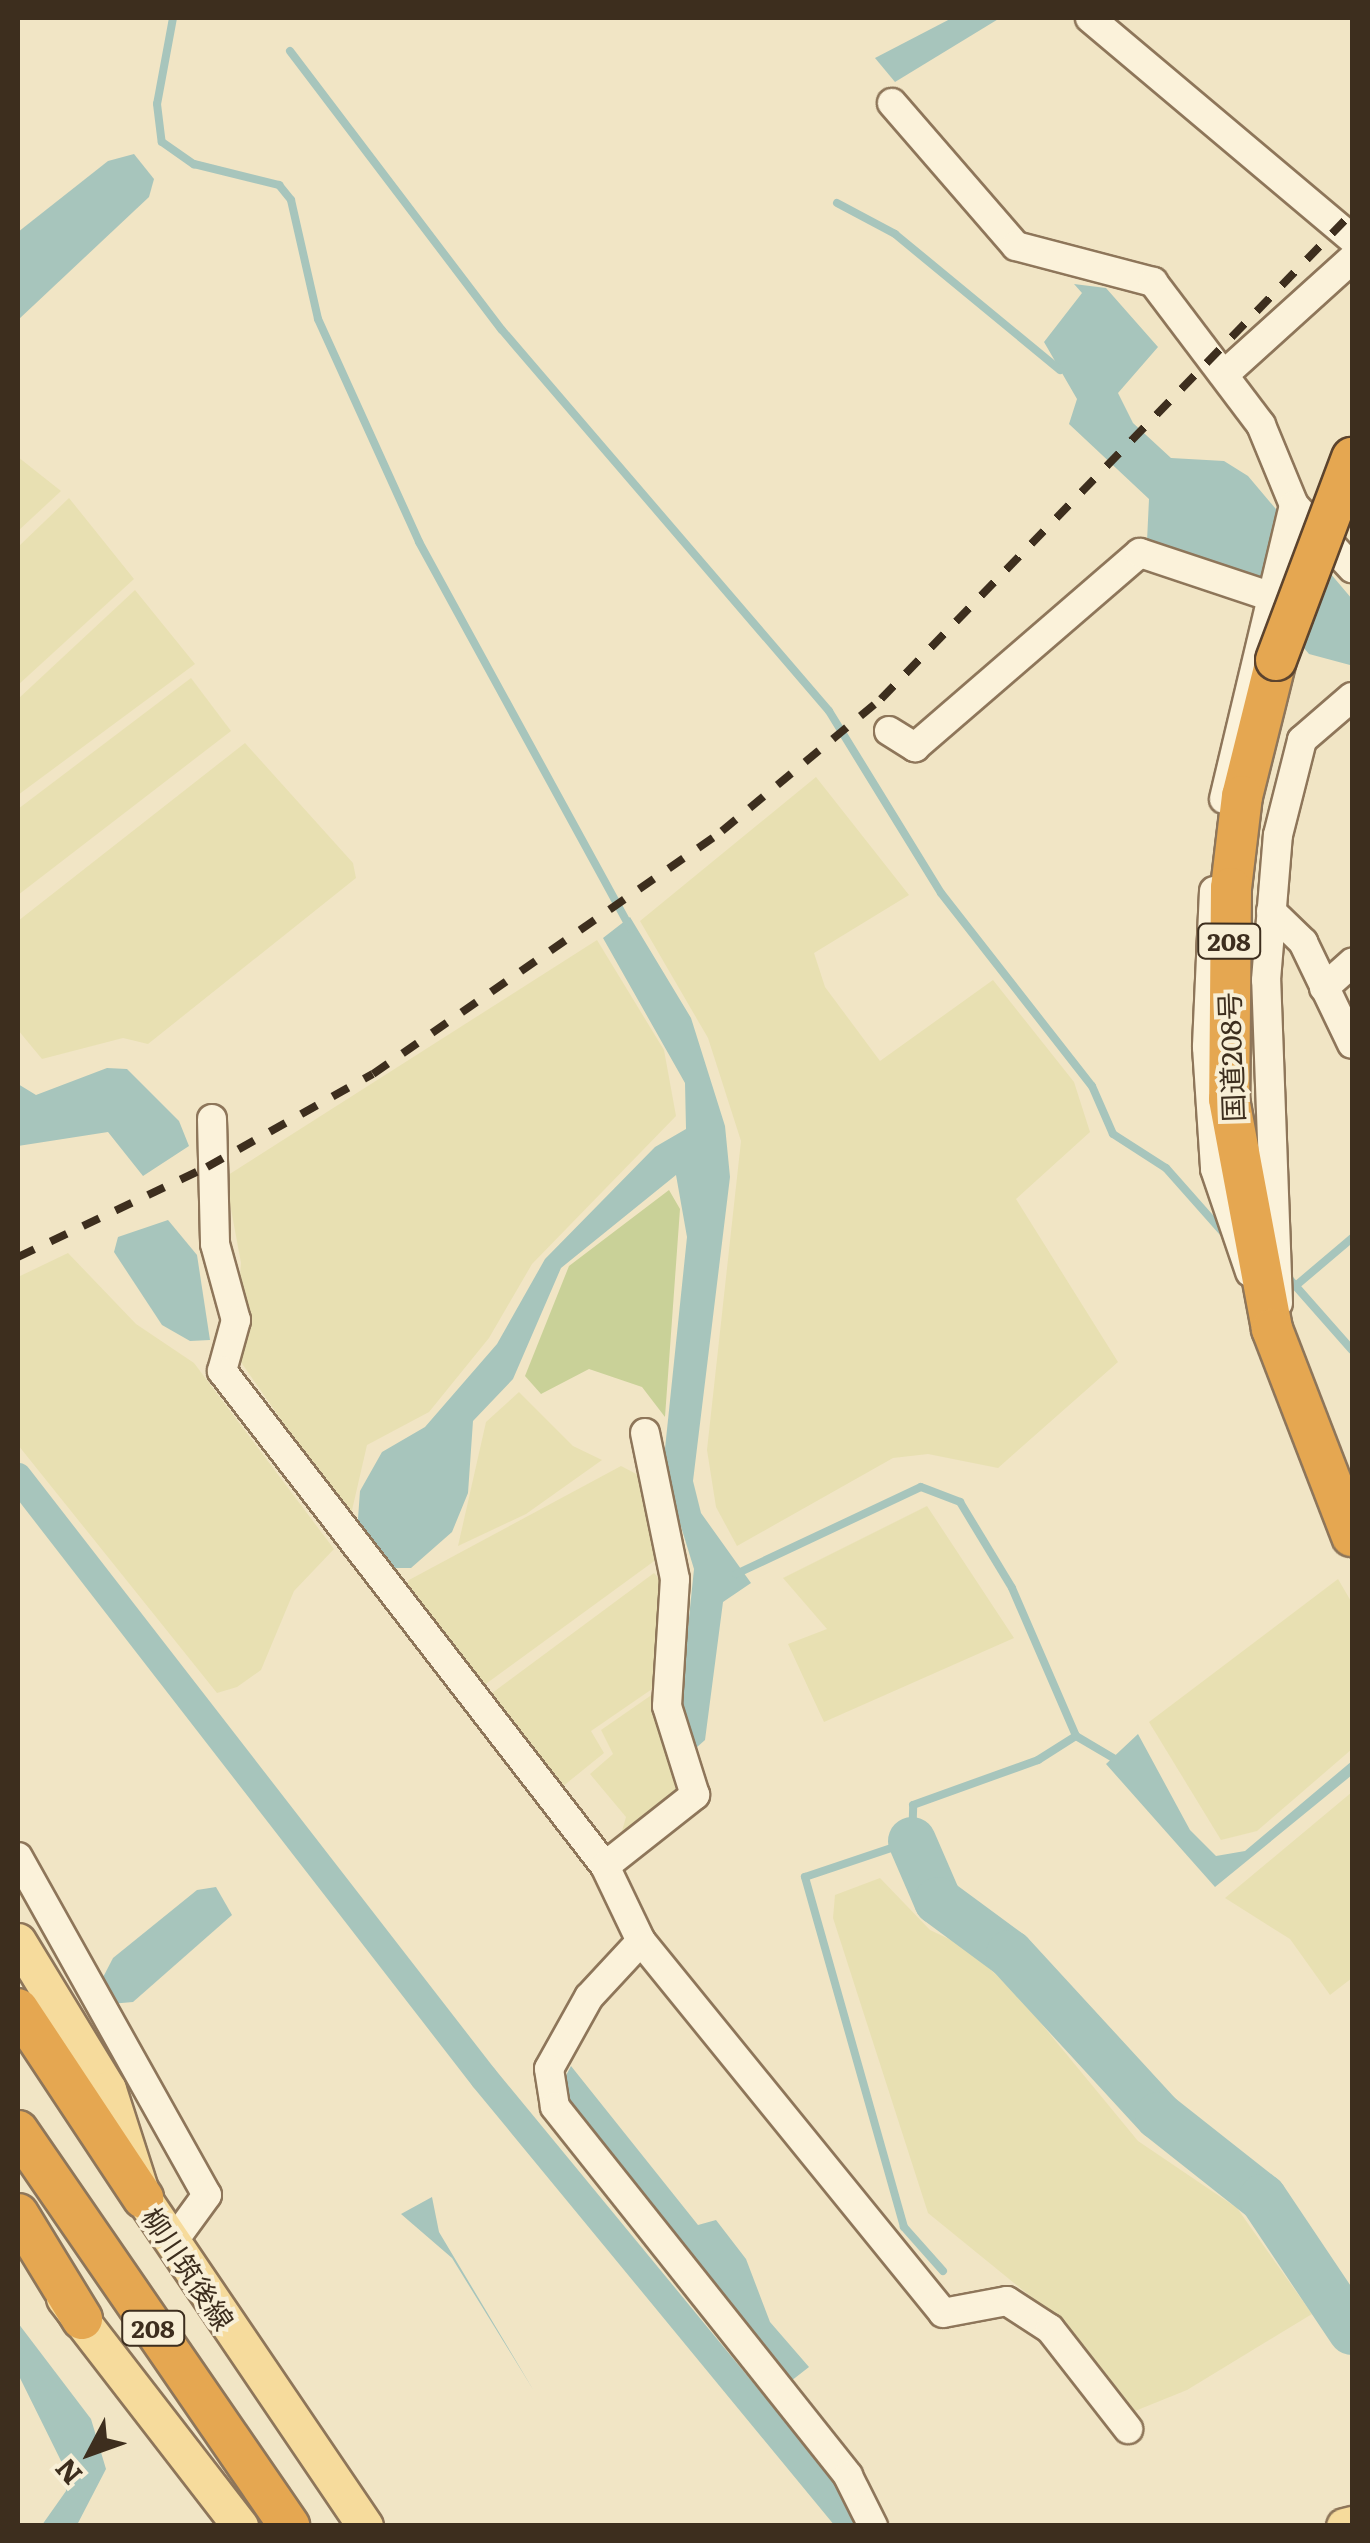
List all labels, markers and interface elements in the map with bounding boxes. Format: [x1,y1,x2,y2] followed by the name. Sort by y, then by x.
[1196,921,1262,961] road number: 208
[1211,992,1249,1122] street label: 国道208号
[136,2201,242,2335] street label: 柳川筑後線
[120,2308,186,2348] road number: 208
[40,2403,140,2503] north arrow
[44,2450,91,2495] text: N

